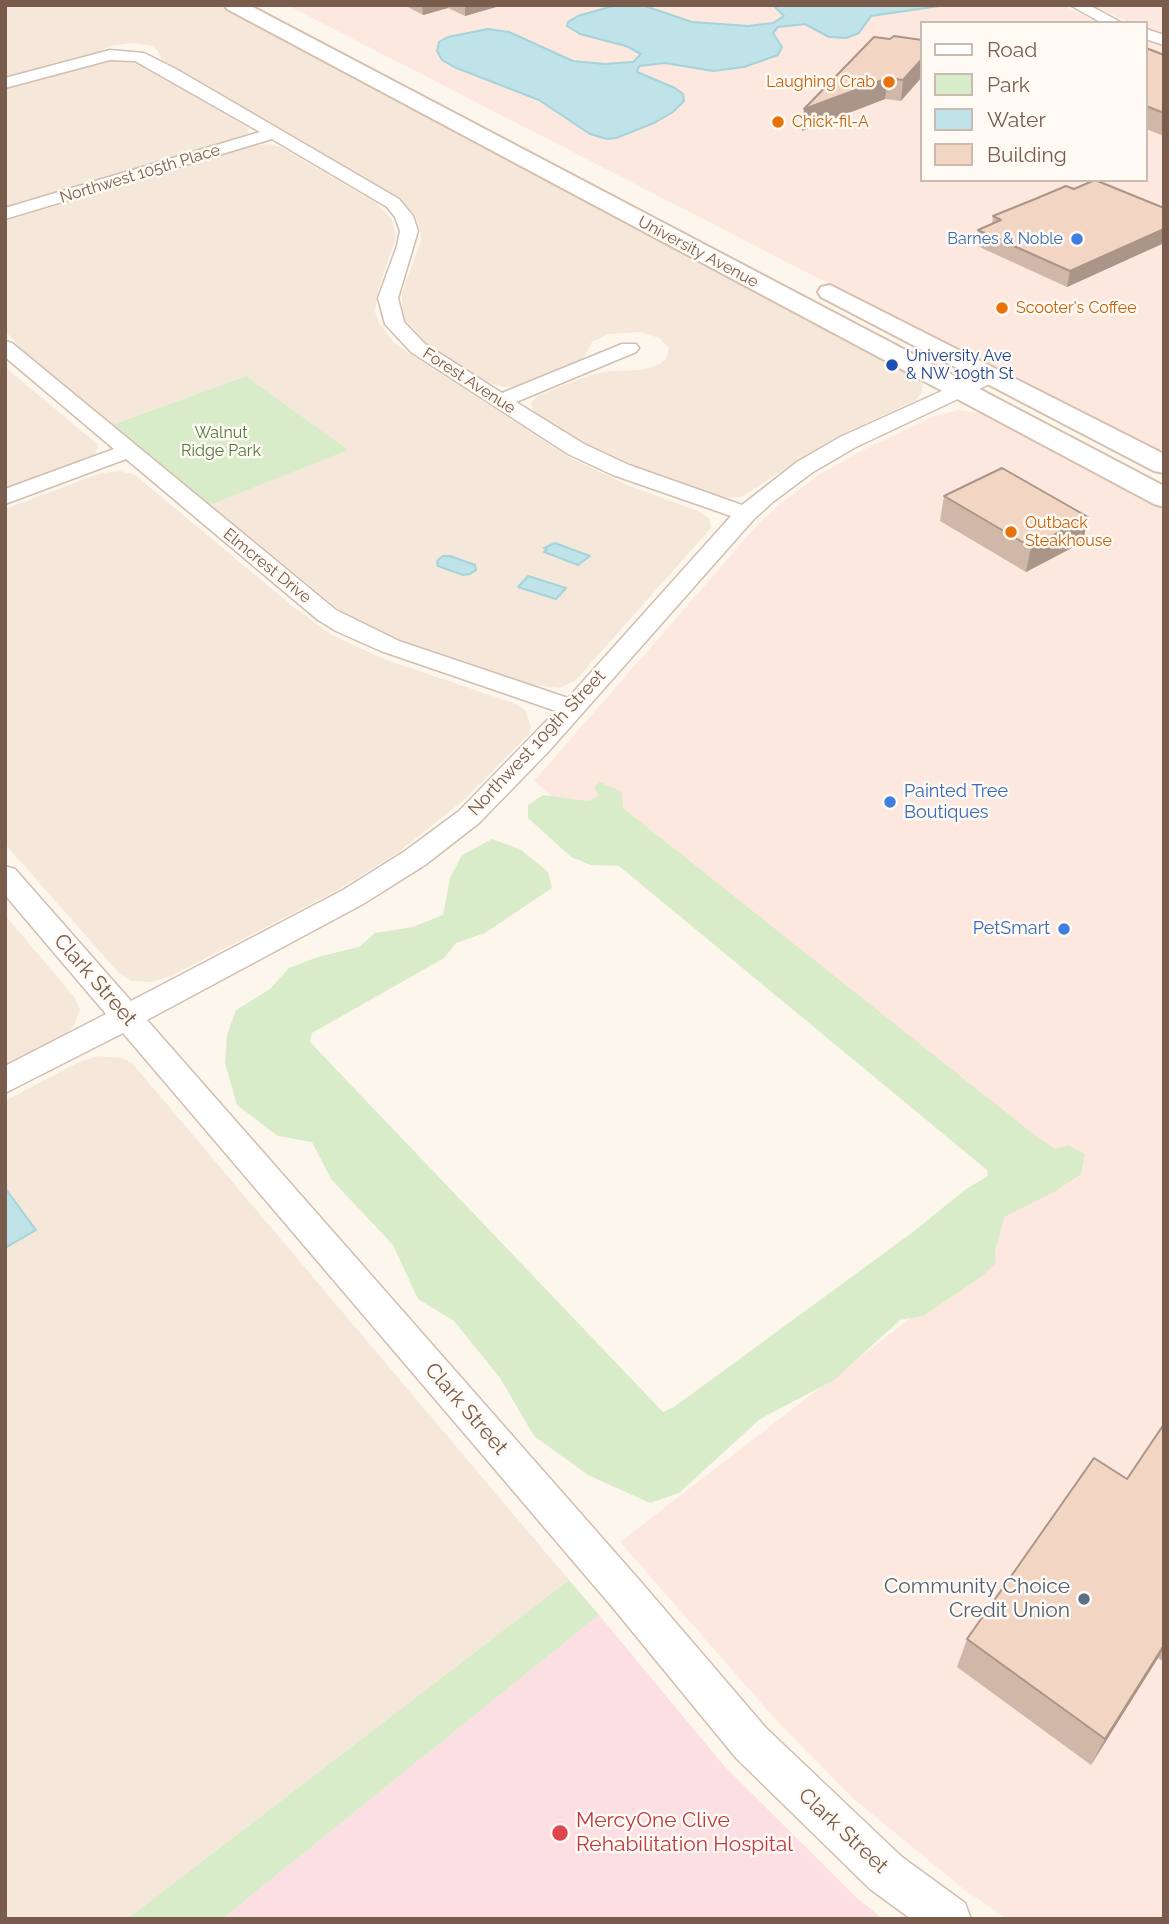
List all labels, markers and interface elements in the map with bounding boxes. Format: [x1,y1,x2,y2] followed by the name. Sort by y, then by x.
[920,21,1148,182] legend
[987,37,1037,62] text: Road
[766,72,875,92] place label: Laughing Crab
[987,72,1030,97] text: Park
[881,74,897,90] marker: Laughing Crab
[987,107,1046,132] text: Water
[792,112,869,132] place label: Chick-fil-A
[770,114,786,130] marker: Chick-fil-A
[58,140,222,208] street label: Northwest 105th Place
[987,142,1067,167] text: Building
[635,212,761,292] street label: University Avenue
[947,229,1063,249] place label: Barnes & Noble
[1069,231,1085,247] marker: Barnes & Noble
[1016,298,1137,318] place label: Scooter's Coffee
[994,300,1010,316] marker: Scooter's Coffee
[419,344,519,418] street label: Forest Avenue
[906,346,1014,384] place label: University Ave & NW 109th St
[884,357,900,373] marker: University Ave & NW 109th St
[181,423,261,461] park label: Walnut Ridge Park
[1025,513,1112,551] place label: Outback Steakhouse
[1003,524,1019,540] marker: Outback Steakhouse
[219,525,315,607] street label: Elmcrest Drive
[464,666,610,820] street label: Northwest 109th Street
[904,781,1008,824] place label: Painted Tree Boutiques
[882,794,898,810] marker: Painted Tree Boutiques
[973,918,1050,940] place label: PetSmart
[1056,921,1072,937] marker: PetSmart
[48,929,142,1031] street label: Clark Street
[419,1358,513,1460] street label: Clark Street
[884,1574,1070,1624] place label: Community Choice Credit Union
[1076,1591,1092,1607] marker: Community Choice Credit Union
[793,1783,893,1879] street label: Clark Street
[576,1808,793,1858] place label: MercyOne Clive Rehabilitation Hospital
[550,1823,570,1843] marker: MercyOne Clive Rehabilitation Hospital

